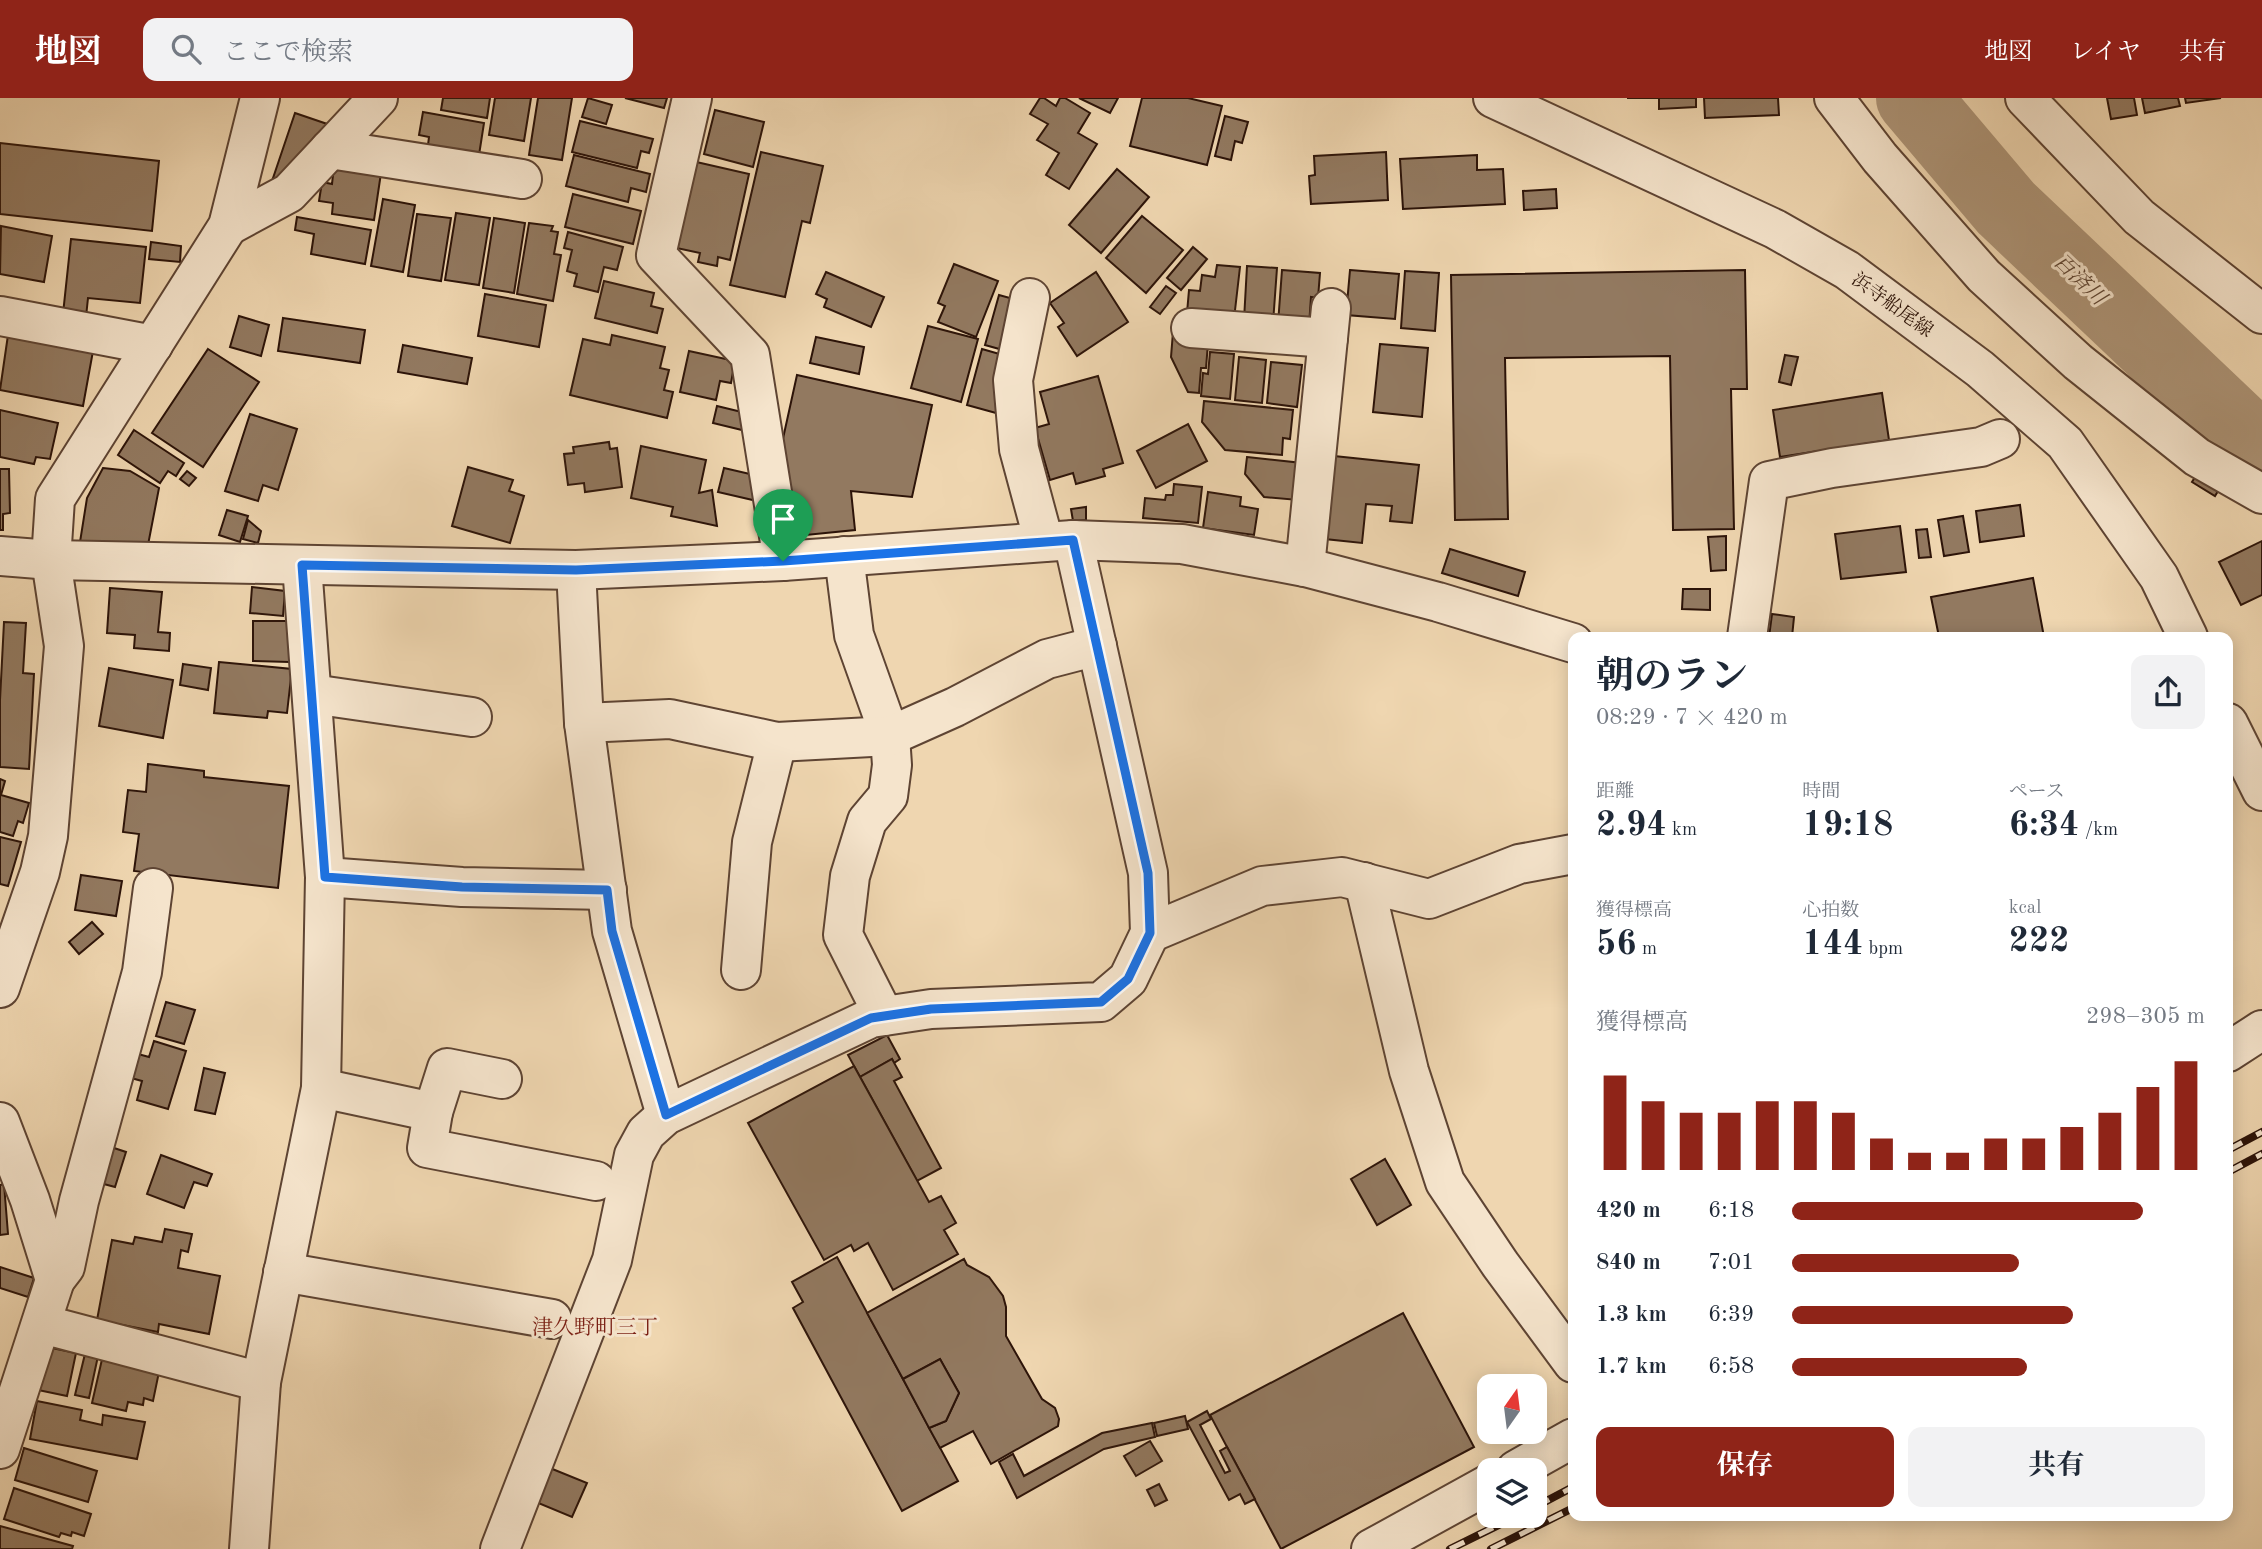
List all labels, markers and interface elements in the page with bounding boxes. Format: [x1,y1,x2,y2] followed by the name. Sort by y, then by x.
[143,18,633,81] search box
[167,30,205,68] icon: search
[35,37,101,70] text: 地図
[223,40,353,66] text: ここで検索
[1984,41,2032,65] text: 地図
[2070,41,2141,65] text: レイヤ
[2179,41,2227,65] text: 共有
[2049,249,2112,311] water label: 百済川
[1848,269,1937,342] street label: 浜寺船尾線
[753,489,813,561] pin
[764,500,802,538] icon: arrive
[2131,655,2205,729] button: share
[1596,659,1748,697] text: 朝のラン
[1596,706,1788,729] text: 08:29 · 7 × 420 m
[1596,783,1634,802] text: 距離
[1802,783,1840,802] text: 時間
[2009,783,2065,802] text: ペース
[1596,808,1667,843] text: 2.94
[1802,808,1893,843] text: 19:18
[2009,808,2079,843] text: 6:34
[1667,821,1697,840] text: km
[2079,821,2118,840] text: /km
[2009,899,2041,918] text: kcal
[1596,902,1672,921] text: 獲得標高
[1802,902,1859,921] text: 心拍数
[2009,924,2070,959] text: 222
[1596,927,1637,962] text: 56
[1802,927,1863,962] text: 144
[1637,940,1657,959] text: m
[1863,940,1903,959] text: bpm
[2086,1005,2205,1028] text: 298–305 m
[1596,1011,1688,1034] text: 獲得標高
[1596,1199,1661,1222] text: 420 m
[1708,1199,1754,1222] text: 6:18
[1596,1251,1661,1274] text: 840 m
[1708,1251,1754,1274] text: 7:01
[1596,1303,1667,1326] text: 1.3 km
[1708,1303,1754,1326] text: 6:39
[532,1316,658,1339] district label: 津久野町三丁
[1596,1355,1667,1378] text: 1.7 km
[1708,1355,1754,1378] text: 6:58
[1477,1374,1547,1444] north arrow
[1477,1374,1547,1528] map controls
[1596,1427,1894,1507] button: 保存
[1908,1427,2205,1507] button: 共有
[1477,1458,1547,1528] button: layers

